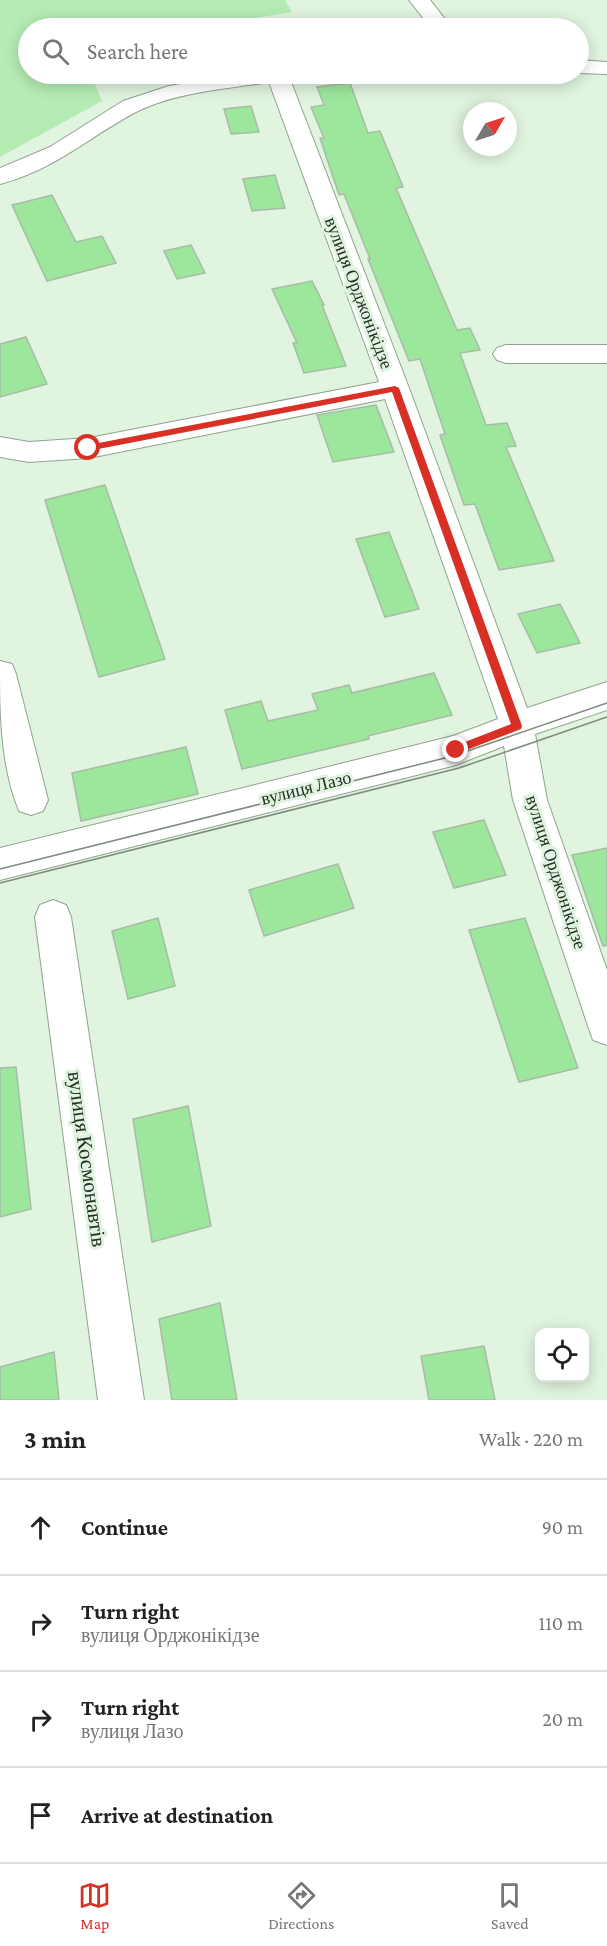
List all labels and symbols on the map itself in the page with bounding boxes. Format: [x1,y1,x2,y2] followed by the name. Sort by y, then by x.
[463,102,517,156] north arrow
[321,214,397,372] street label: вулиця Орджонікідзе
[74,434,100,460] route start
[442,736,468,762] route end
[259,767,353,809] street label: вулиця Лазо
[522,792,590,952] street label: вулиця Орджонікідзе
[63,1070,111,1249] street label: вулиця Космонавтів

